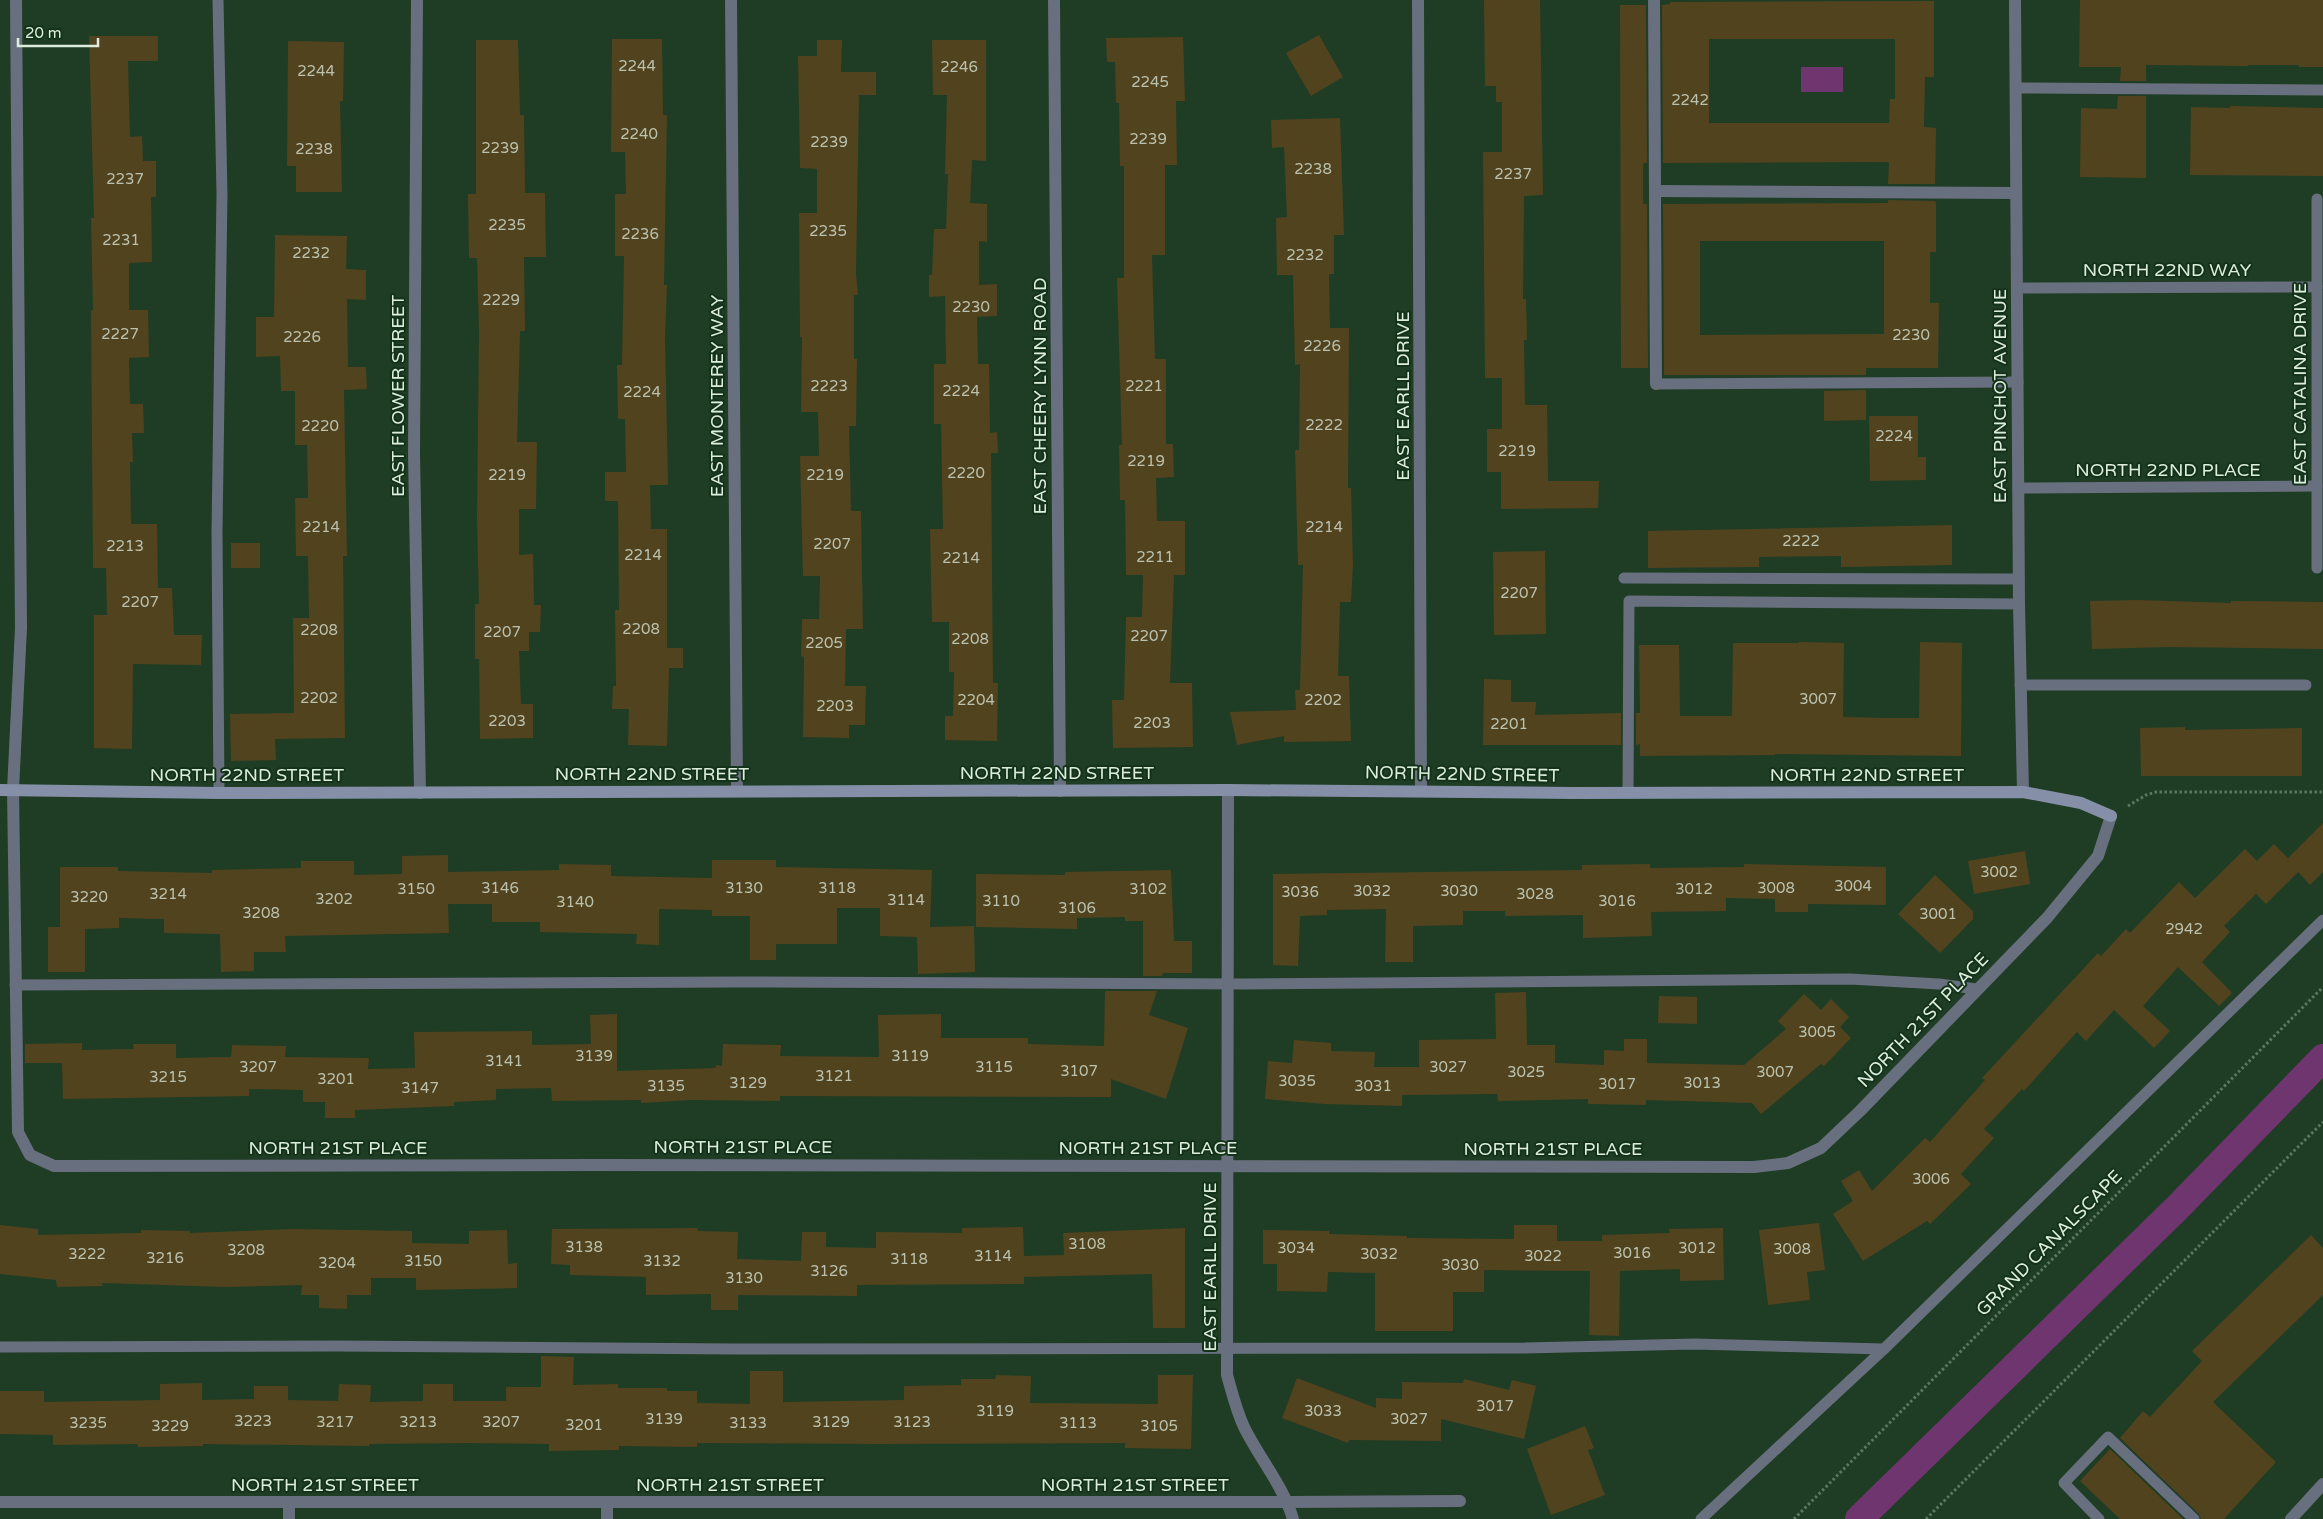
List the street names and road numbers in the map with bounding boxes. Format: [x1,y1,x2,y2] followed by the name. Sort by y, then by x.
[2083,259,2252,281] street label: NORTH 22ND WAY
[1029,278,1051,515] street label: EAST CHEERY LYNN ROAD
[2289,283,2311,485] street label: EAST CATALINA DRIVE
[1989,289,2011,503] street label: EAST PINCHOT AVENUE
[706,294,728,497] street label: EAST MONTEREY WAY
[387,295,409,497] street label: EAST FLOWER STREET
[1392,311,1414,481] street label: EAST EARLL DRIVE
[2075,459,2261,481] street label: NORTH 22ND PLACE
[1365,761,1559,787] street label: NORTH 22ND STREET
[960,762,1154,784] street label: NORTH 22ND STREET
[555,763,749,785] street label: NORTH 22ND STREET
[150,764,344,786] street label: NORTH 22ND STREET
[1770,764,1964,786] street label: NORTH 22ND STREET
[1853,948,1993,1092] street label: NORTH 21ST PLACE
[653,1136,833,1158] street label: NORTH 21ST PLACE
[248,1137,428,1159] street label: NORTH 21ST PLACE
[1058,1137,1238,1159] street label: NORTH 21ST PLACE
[1463,1138,1643,1160] street label: NORTH 21ST PLACE
[1971,1165,2127,1321] street label: GRAND CANALSCAPE
[1199,1182,1221,1352] street label: EAST EARLL DRIVE
[231,1474,419,1496] street label: NORTH 21ST STREET
[636,1474,824,1496] street label: NORTH 21ST STREET
[1041,1474,1229,1496] street label: NORTH 21ST STREET

